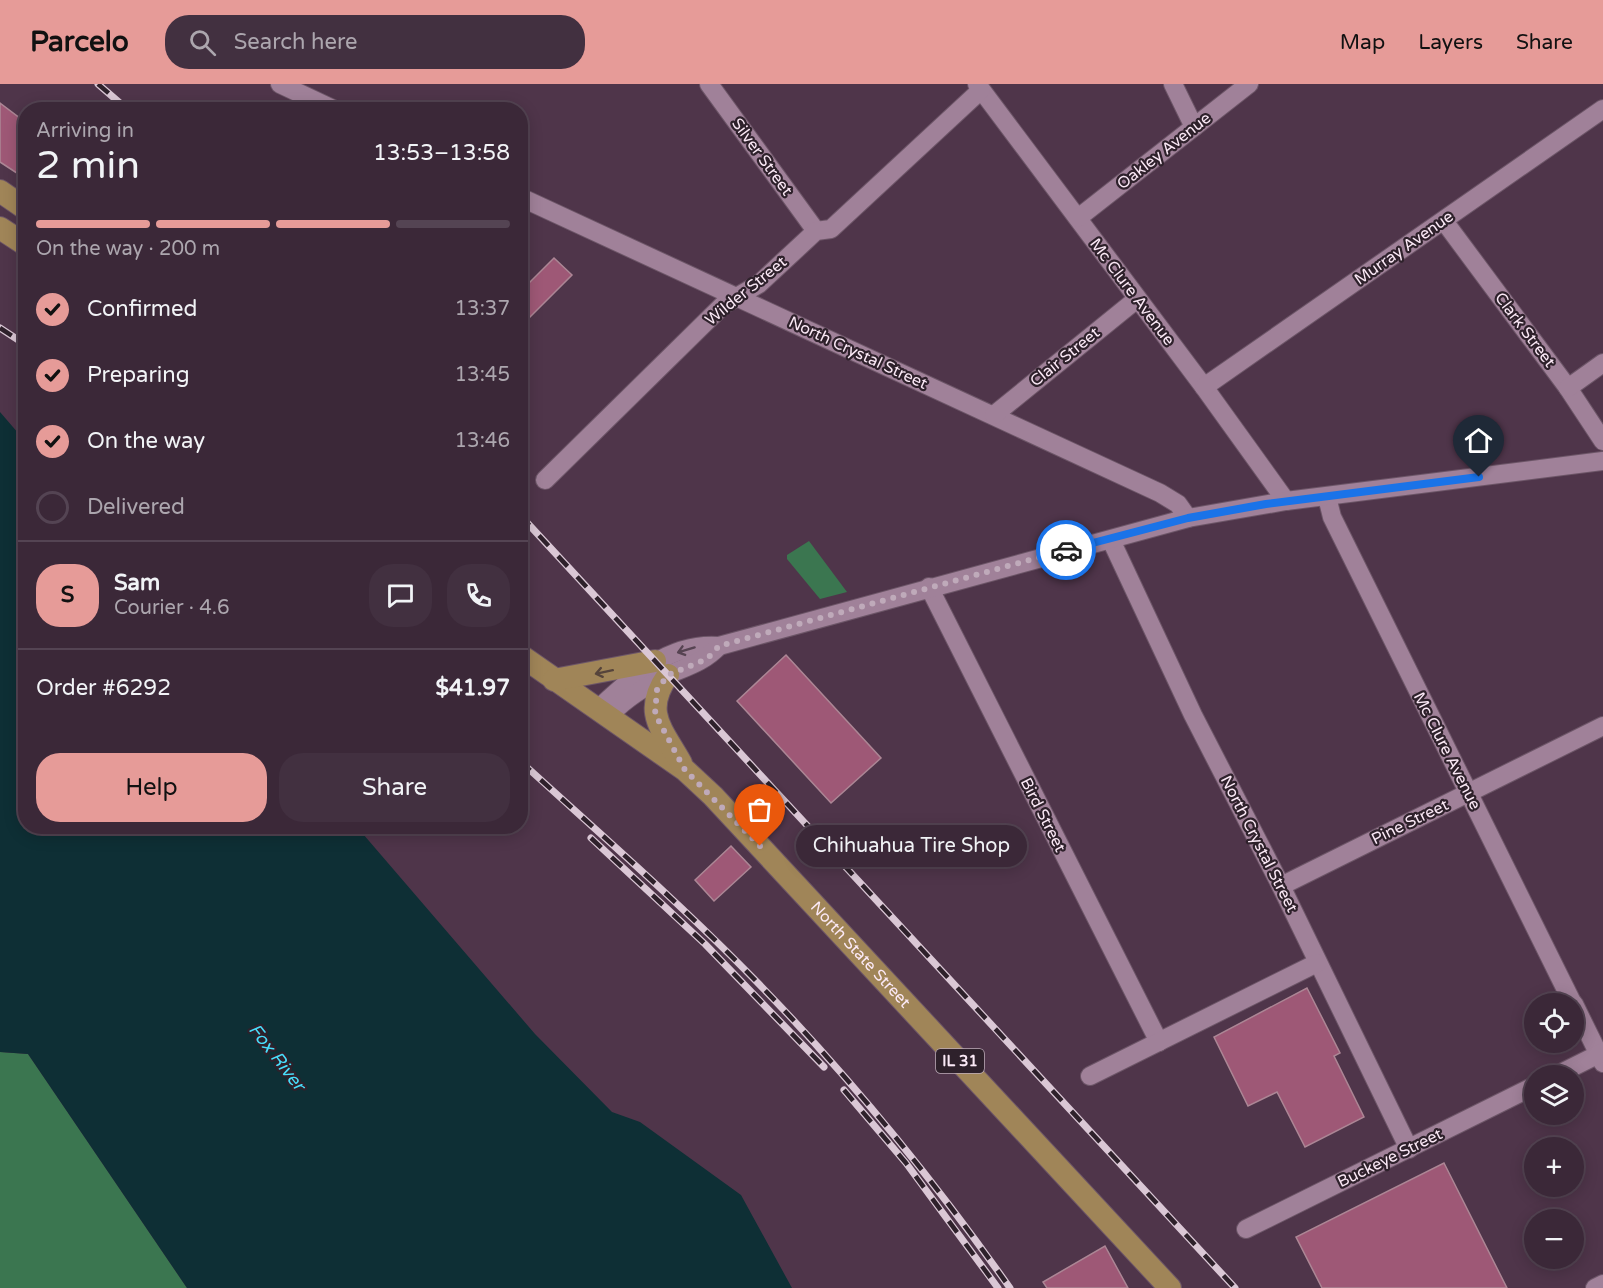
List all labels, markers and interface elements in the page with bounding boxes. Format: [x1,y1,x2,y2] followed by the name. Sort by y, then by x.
[165,15,585,69] search box
[30,25,129,59] text: Parcelo
[186,26,219,59] icon: search
[234,29,358,55] text: Search here
[1340,30,1385,55] text: Map
[1418,30,1483,55] text: Layers
[1516,30,1573,55] text: Share
[1113,108,1215,194] street label: Oakley Avenue
[727,114,797,200] street label: Silver Street
[36,119,134,143] text: Arriving in
[373,140,510,166] text: 13:53–13:58
[36,142,140,189] text: 2 min
[1351,207,1457,289] street label: Murray Avenue
[1085,234,1179,350] street label: Mc Clure Avenue
[36,237,220,261] text: On the way · 200 m
[701,252,791,330] street label: Wilder Street
[1490,289,1560,371] street label: Clark Street
[36,293,69,326] icon: check
[87,296,197,322] text: Confirmed
[455,297,510,321] text: 13:37
[785,312,931,394] street label: North Crystal Street
[1026,323,1104,391] street label: Clair Street
[36,359,69,392] icon: check
[87,362,190,388] text: Preparing
[455,363,510,387] text: 13:45
[1453,415,1504,477] pin
[1462,424,1495,457] icon: home
[36,425,69,458] icon: check
[87,428,205,454] text: On the way
[455,429,510,453] text: 13:46
[87,494,185,520] text: Delivered
[1036,520,1096,580] courier
[1050,534,1083,567] icon: car
[369,564,432,627] button: chat
[447,564,510,627] button: phone
[114,570,160,596] text: Sam
[61,582,74,608] text: S
[114,596,229,620] text: Courier · 4.6
[677,645,696,656] one-way arrow
[595,667,615,678] one-way arrow
[36,675,171,701] text: Order #6292
[435,675,510,701] text: $41.97
[1409,689,1485,813] street label: Mc Clure Avenue
[36,753,267,822] button: Help
[279,753,510,822] button: Share
[1216,772,1302,916] street label: North Crystal Street
[1016,774,1070,856] street label: Bird Street
[734,784,785,846] pin
[743,793,776,826] icon: bag
[1368,795,1452,849] street label: Pine Street
[796,825,1027,867] callout: Chihuahua Tire Shop
[813,834,1010,858] text: Chihuahua Tire Shop
[806,897,915,1012] street label: North State Street
[1524,993,1584,1269] map controls
[1524,993,1584,1053] button: locate
[244,1019,311,1097] water label: Fox River
[936,1049,984,1073] road number: IL 31
[1524,1065,1584,1125] button: layers
[1334,1124,1446,1192] street label: Buckeye Street
[1524,1137,1584,1197] button: +
[1524,1209,1584,1269] button: −

